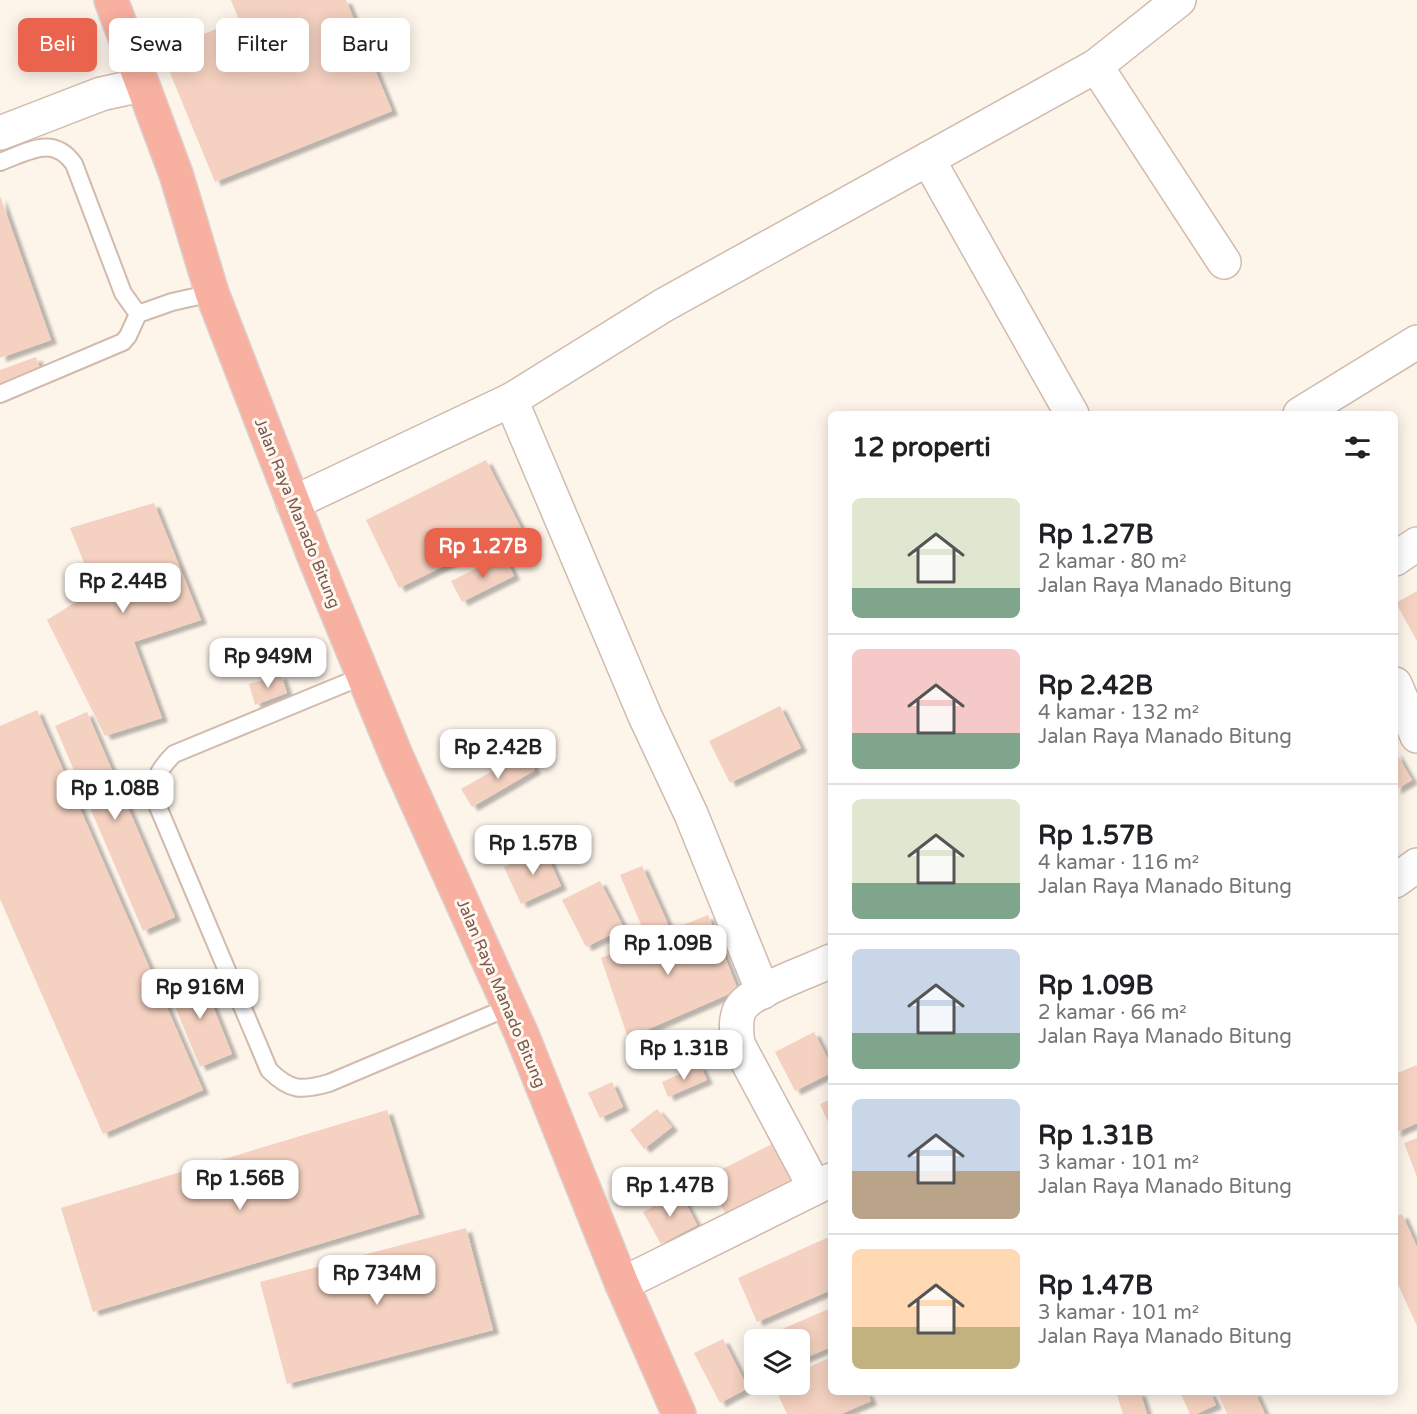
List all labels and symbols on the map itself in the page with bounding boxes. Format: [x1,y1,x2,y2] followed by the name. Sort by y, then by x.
[250,416,344,611] street label: Jalan Raya Manado Bitung
[421,528,545,579] pin: Rp 1.27B
[61,563,185,614] pin: Rp 2.44B
[213,638,323,689] pin: Rp 949M
[436,729,560,780] pin: Rp 2.42B
[53,770,177,821] pin: Rp 1.08B
[471,825,595,876] pin: Rp 1.57B
[452,896,550,1091] street label: Jalan Raya Manado Bitung
[606,925,730,976] pin: Rp 1.09B
[145,969,255,1020] pin: Rp 916M
[622,1030,746,1081] pin: Rp 1.31B
[178,1160,302,1211] pin: Rp 1.56B
[608,1167,732,1218] pin: Rp 1.47B
[322,1255,432,1306] pin: Rp 734M

